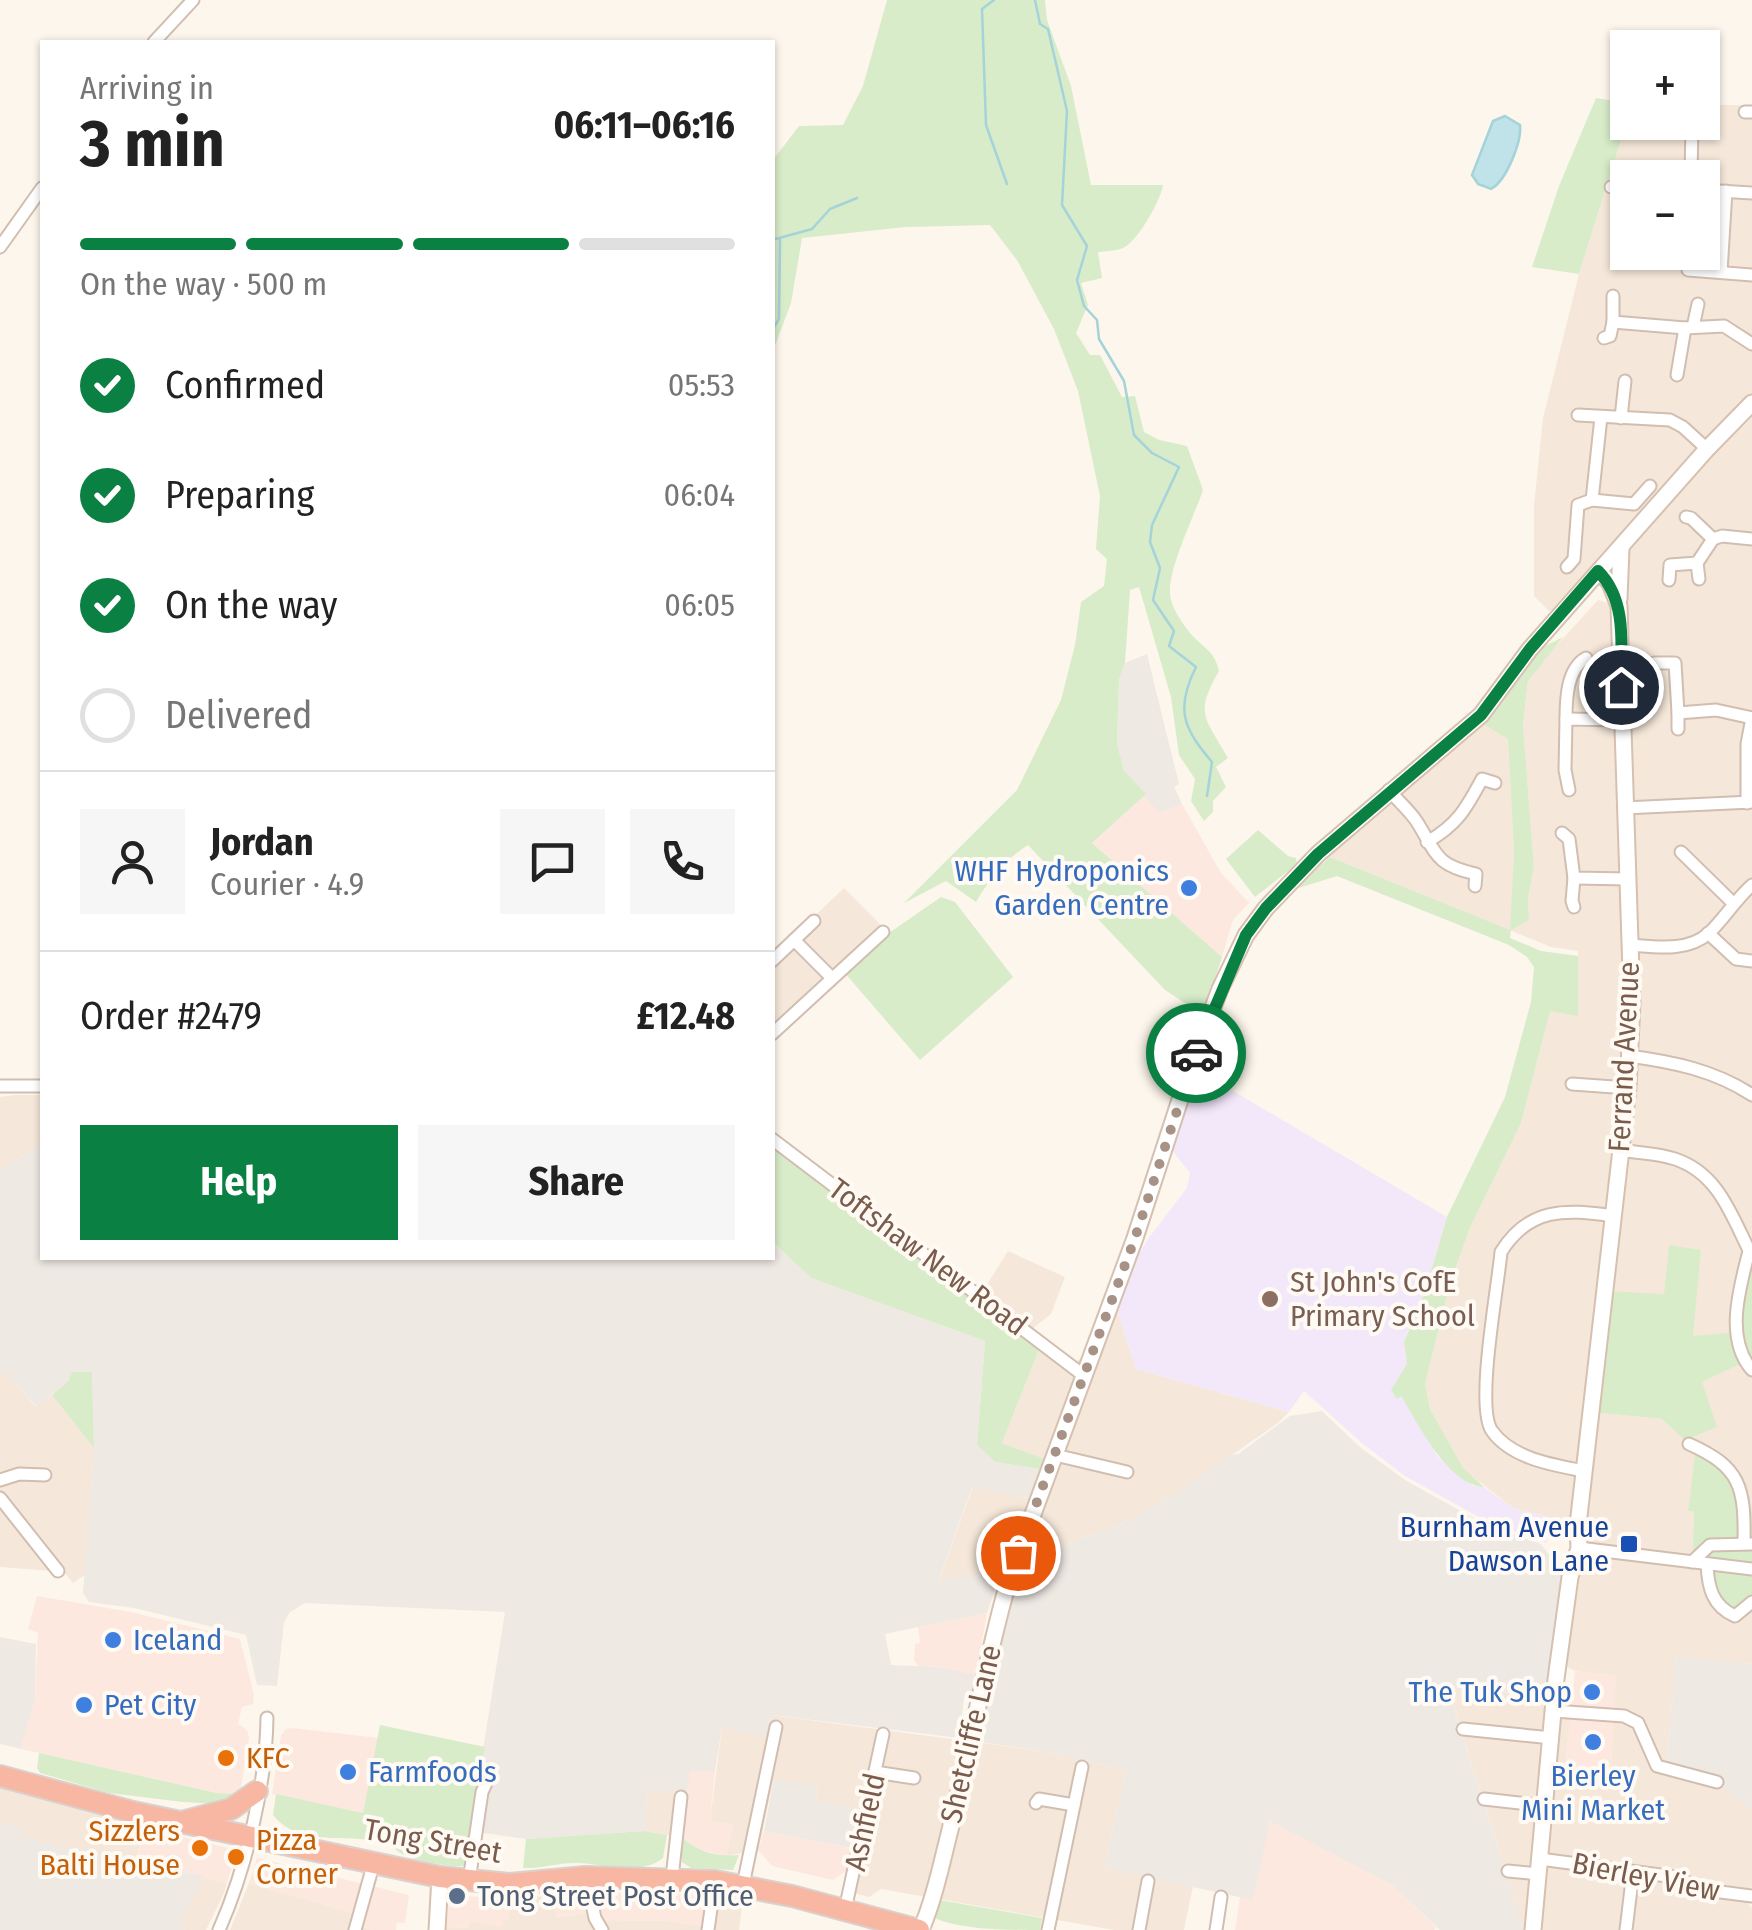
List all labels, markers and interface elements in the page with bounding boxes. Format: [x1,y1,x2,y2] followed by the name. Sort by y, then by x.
[1610,30,1720,270] map controls
[1610,30,1720,140] button: +
[80,69,214,107] text: Arriving in
[553,102,735,148] text: 06:11–06:16
[80,105,225,183] text: 3 min
[1610,160,1720,270] button: −
[80,265,327,303] text: On the way · 500 m
[80,358,135,413] icon: check
[165,362,325,408] text: Confirmed
[668,366,735,404] text: 05:53
[80,468,135,523] icon: check
[165,472,314,518] text: Preparing
[664,476,735,514] text: 06:04
[80,578,135,633] icon: check
[165,582,337,628] text: On the way
[664,586,735,624] text: 06:05
[1579,645,1664,730] pin
[1594,660,1649,715] icon: home
[165,692,312,738] text: Delivered
[80,809,185,914] button: person
[500,809,605,914] button: chat
[630,809,735,914] button: phone
[210,819,314,865] text: Jordan
[954,853,1169,923] place label: WHF Hydroponics Garden Centre
[210,865,364,903] text: Courier · 4.9
[1178,877,1200,899] marker: WHF Hydroponics Garden Centre
[1601,961,1647,1153] street label: Ferrand Avenue
[80,993,262,1039] text: Order #2479
[637,993,735,1039] text: £12.48
[1146,1003,1246,1103] courier
[1169,1026,1224,1081] icon: car
[80,1125,398,1240] button: Help
[418,1125,735,1240] button: Share
[822,1171,1034,1343] street label: Toftshaw New Road
[1290,1264,1475,1334] place label: St John's CofE Primary School
[1259,1288,1281,1310] marker: St John's CofE Primary School
[1400,1509,1609,1579] place label: Burnham Avenue Dawson Lane
[976,1511,1061,1596] pin
[991,1526,1046,1581] icon: bag
[1618,1533,1640,1555] marker: Burnham Avenue Dawson Lane
[133,1622,222,1658] place label: Iceland
[102,1629,124,1651] marker: Iceland
[933,1642,1009,1826] street label: Shetcliffe Lane
[1409,1674,1572,1710] place label: The Tuk Shop
[1581,1681,1603,1703] marker: The Tuk Shop
[104,1687,197,1723] place label: Pet City
[73,1694,95,1716] marker: Pet City
[1582,1731,1604,1753] marker: Bierley Mini Market
[246,1740,290,1776] place label: KFC
[215,1747,237,1769] marker: KFC
[368,1754,497,1790] place label: Farmfoods
[1521,1758,1665,1828] place label: Bierley Mini Market
[337,1761,359,1783] marker: Farmfoods
[837,1770,893,1874] street label: Ashfield
[362,1811,505,1871] street label: Tong Street
[40,1813,180,1883] place label: Sizzlers Balti House
[256,1822,339,1892] place label: Pizza Corner
[189,1837,211,1859] marker: Sizzlers Balti House
[1569,1845,1723,1909] street label: Bierley View
[225,1846,247,1868] marker: Pizza Corner
[477,1878,754,1914] place label: Tong Street Post Office
[446,1885,468,1907] marker: Tong Street Post Office

